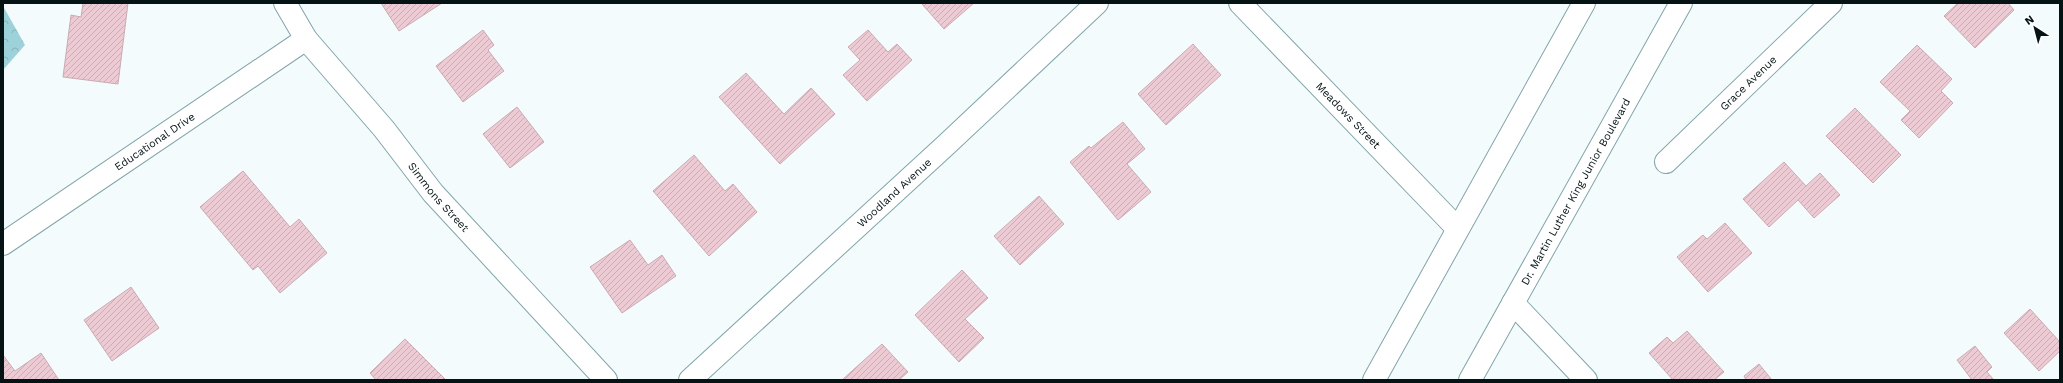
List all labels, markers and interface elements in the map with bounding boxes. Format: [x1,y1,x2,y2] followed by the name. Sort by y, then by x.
[2015,8,2055,48] north arrow
[2022,13,2037,28] text: N
[1717,53,1779,113] street label: Grace Avenue
[1313,79,1383,151] street label: Meadows Street
[1518,96,1633,287] street label: Dr. Martin Luther King Junior Boulevard
[112,110,197,173] street label: Educational Drive
[854,155,934,230] street label: Woodland Avenue
[405,160,472,235] street label: Simmons Street

